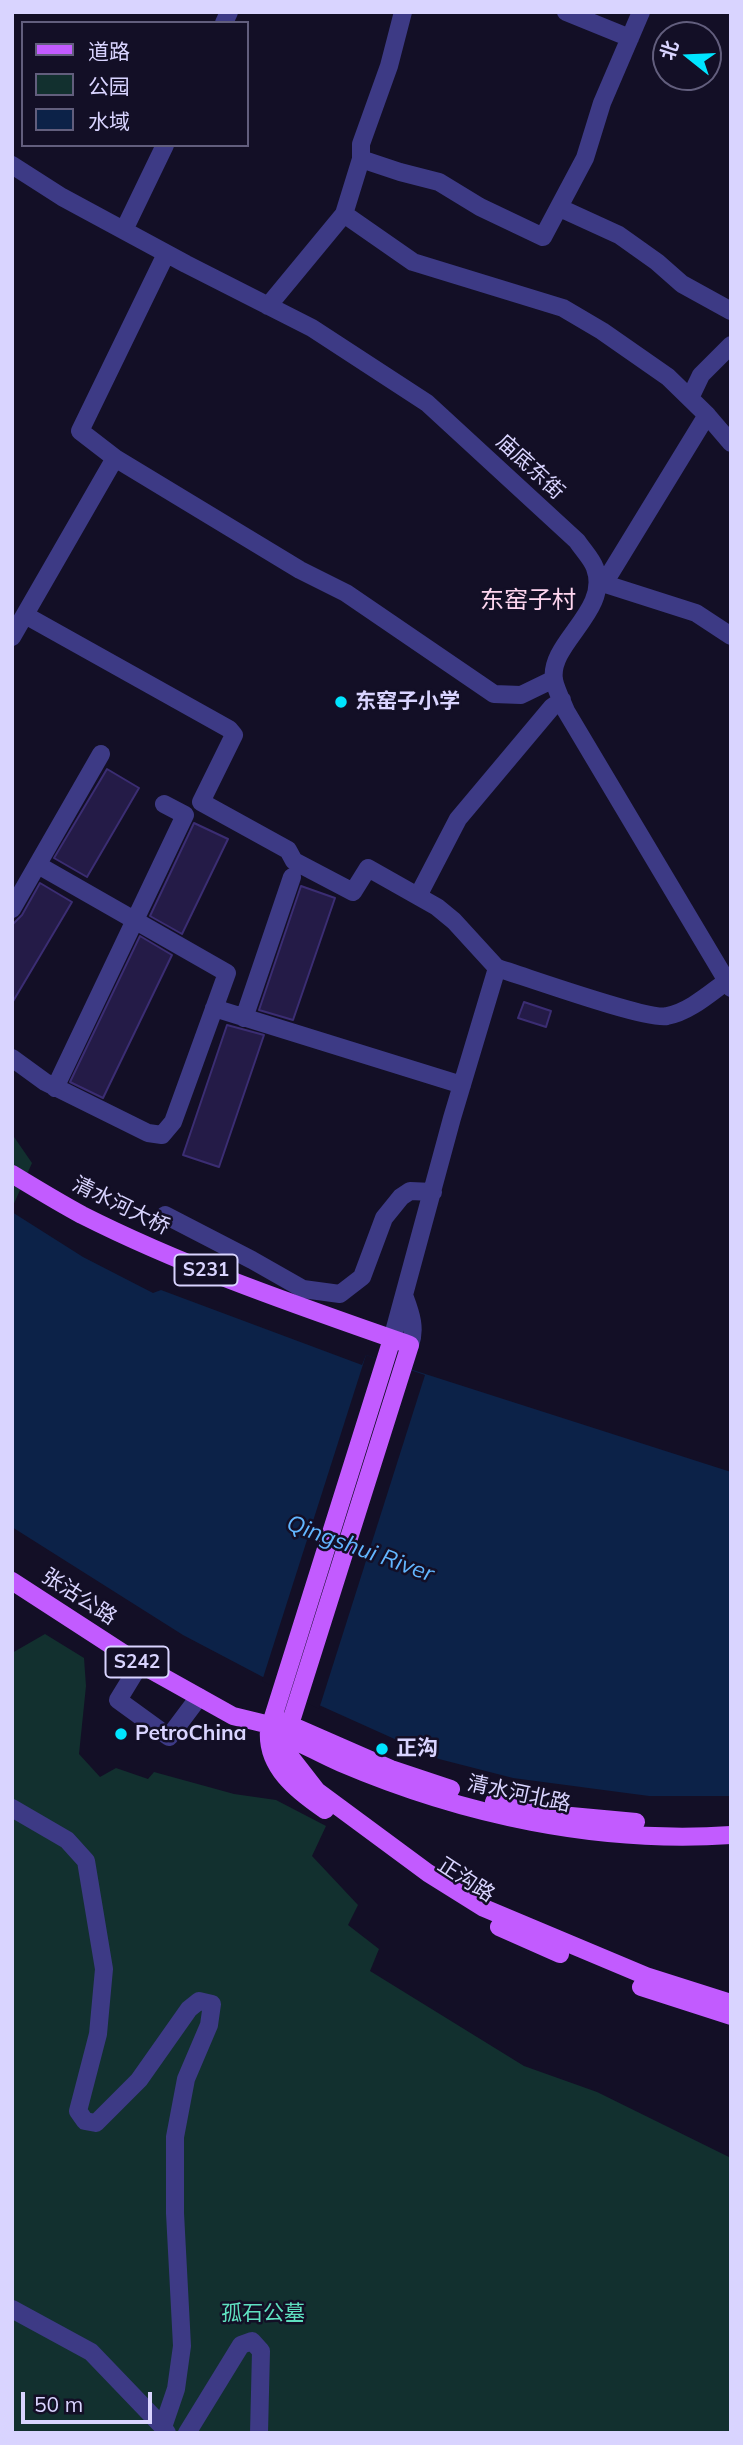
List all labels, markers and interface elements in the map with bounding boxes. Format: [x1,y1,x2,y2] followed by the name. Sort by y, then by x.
[21,21,248,147] legend
[652,21,722,91] north arrow
[655,37,683,63] text: 北
[88,38,130,64] text: 道路
[88,73,130,99] text: 公园
[88,108,130,134] text: 水域
[491,429,569,505] street label: 庙底东街
[480,587,576,615] district label: 东窑子村
[355,689,460,715] place label: 东窑子小学
[333,694,349,710] marker: 东窑子小学
[68,1172,174,1240] street label: 清水河大桥
[174,1254,238,1286] road number: S231
[283,1510,437,1588] water label: Qingshui River
[37,1564,121,1630] street label: 张沽公路
[106,1646,168,1678] road number: S242
[135,1721,247,1747] place label: PetroChina
[113,1726,129,1742] marker: PetroChina
[396,1736,438,1762] place label: 正沟
[374,1741,390,1757] marker: 正沟
[465,1771,573,1817] street label: 清水河北路
[433,1852,499,1908] street label: 正沟路
[221,2301,305,2327] park label: 孤石公墓
[24,2378,156,2422] scale bar
[34,2391,83,2417] text: 50 m

